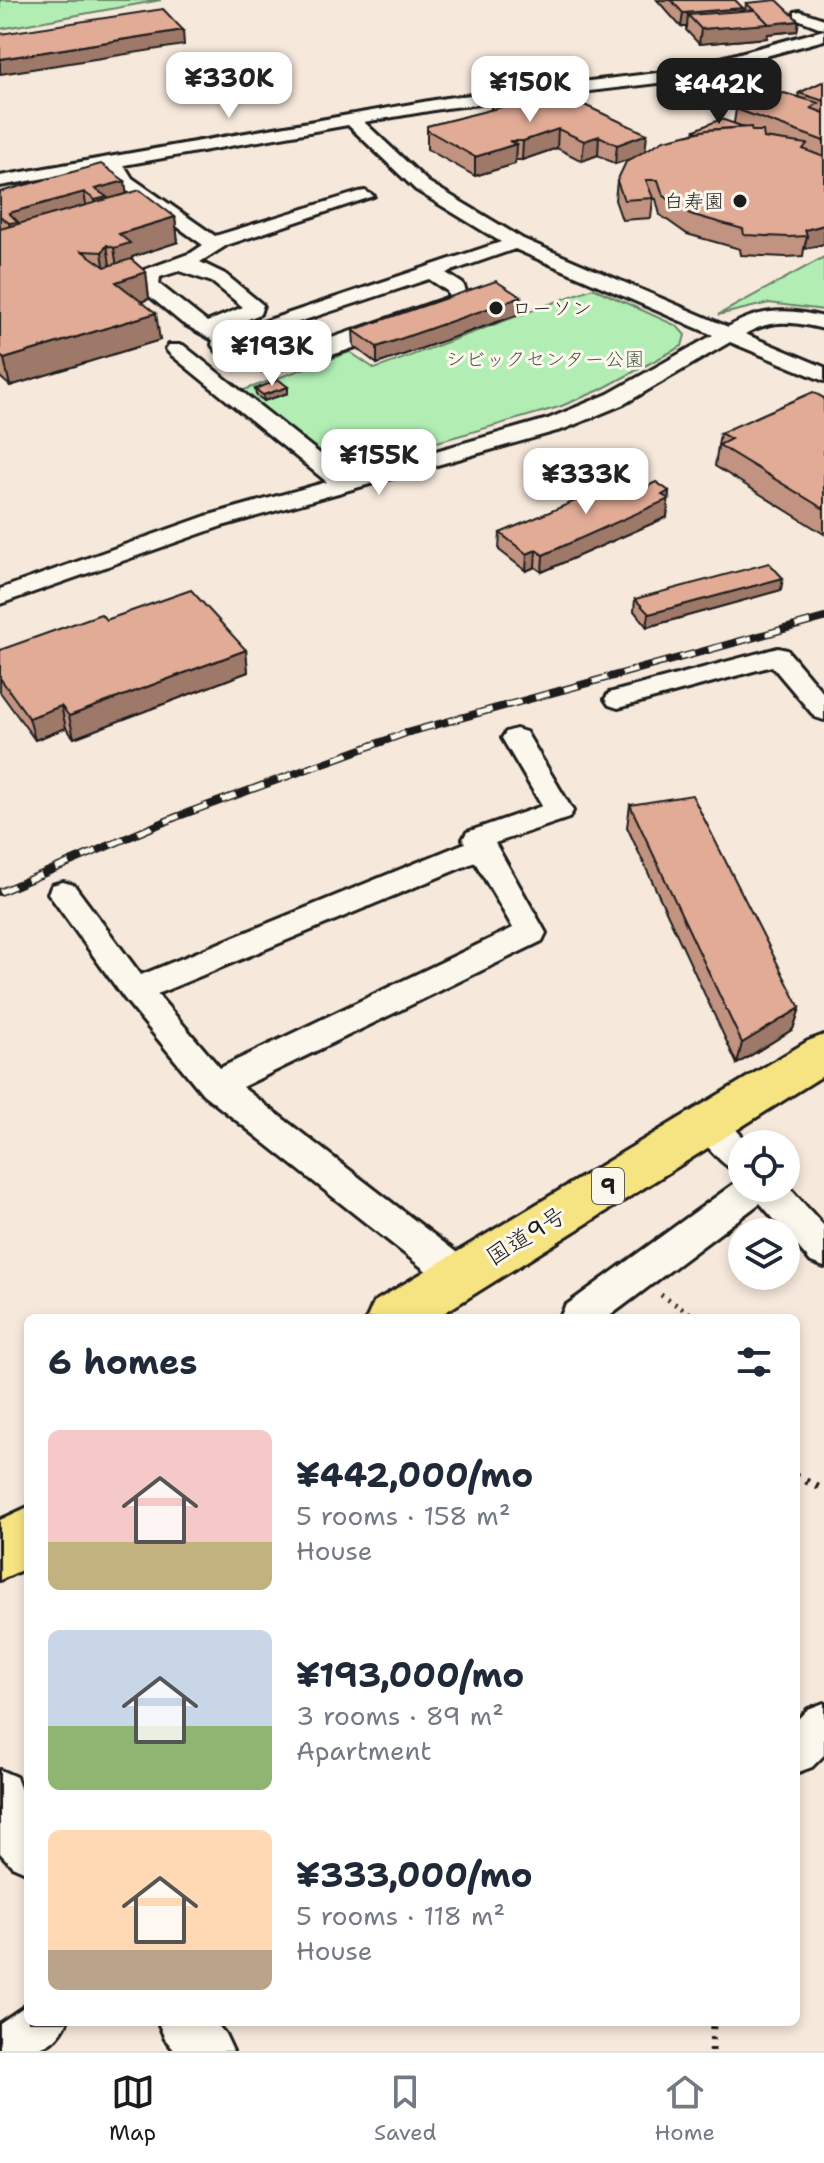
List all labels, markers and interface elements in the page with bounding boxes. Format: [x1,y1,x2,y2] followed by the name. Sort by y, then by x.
[173,52,285,120] pin: ¥330K
[474,56,586,124] pin: ¥150K
[663,58,775,126] pin: ¥442K
[184,60,274,95] text: ¥330K
[489,64,571,99] text: ¥150K
[674,66,764,101] text: ¥442K
[664,188,724,214] place label: 白寿園
[731,192,749,210] marker: 白寿園
[512,295,592,321] place label: ローソン
[487,299,505,317] marker: ローソン
[216,320,328,388] pin: ¥193K
[231,328,313,363] text: ¥193K
[445,346,645,372] park label: シビックセンター公園
[323,429,435,497] pin: ¥155K
[339,437,419,472] text: ¥155K
[530,448,642,516] pin: ¥333K
[541,456,631,491] text: ¥333K
[728,1130,800,1290] map controls
[728,1130,800,1202] button: locate
[592,1168,624,1204] road number: 9
[480,1199,572,1273] street label: 国道9号
[728,1218,800,1290] button: layers
[48,1339,197,1385] text: 6 homes
[732,1340,776,1384] icon: filters
[296,1452,533,1498] text: ¥442,000/mo
[112,1462,208,1558] icon: home
[296,1498,511,1533] text: 5 rooms · 158 m²
[296,1533,372,1568] text: House
[296,1652,524,1698] text: ¥193,000/mo
[112,1662,208,1758] icon: home
[296,1698,504,1733] text: 3 rooms · 89 m²
[296,1733,432,1768] text: Apartment
[296,1852,533,1898] text: ¥333,000/mo
[112,1862,208,1958] icon: home
[296,1898,505,1933] text: 5 rooms · 118 m²
[296,1933,372,1968] text: House
[109,2070,156,2147] tab: Map
[374,2070,437,2147] tab: Saved
[655,2070,715,2147] tab: Home

